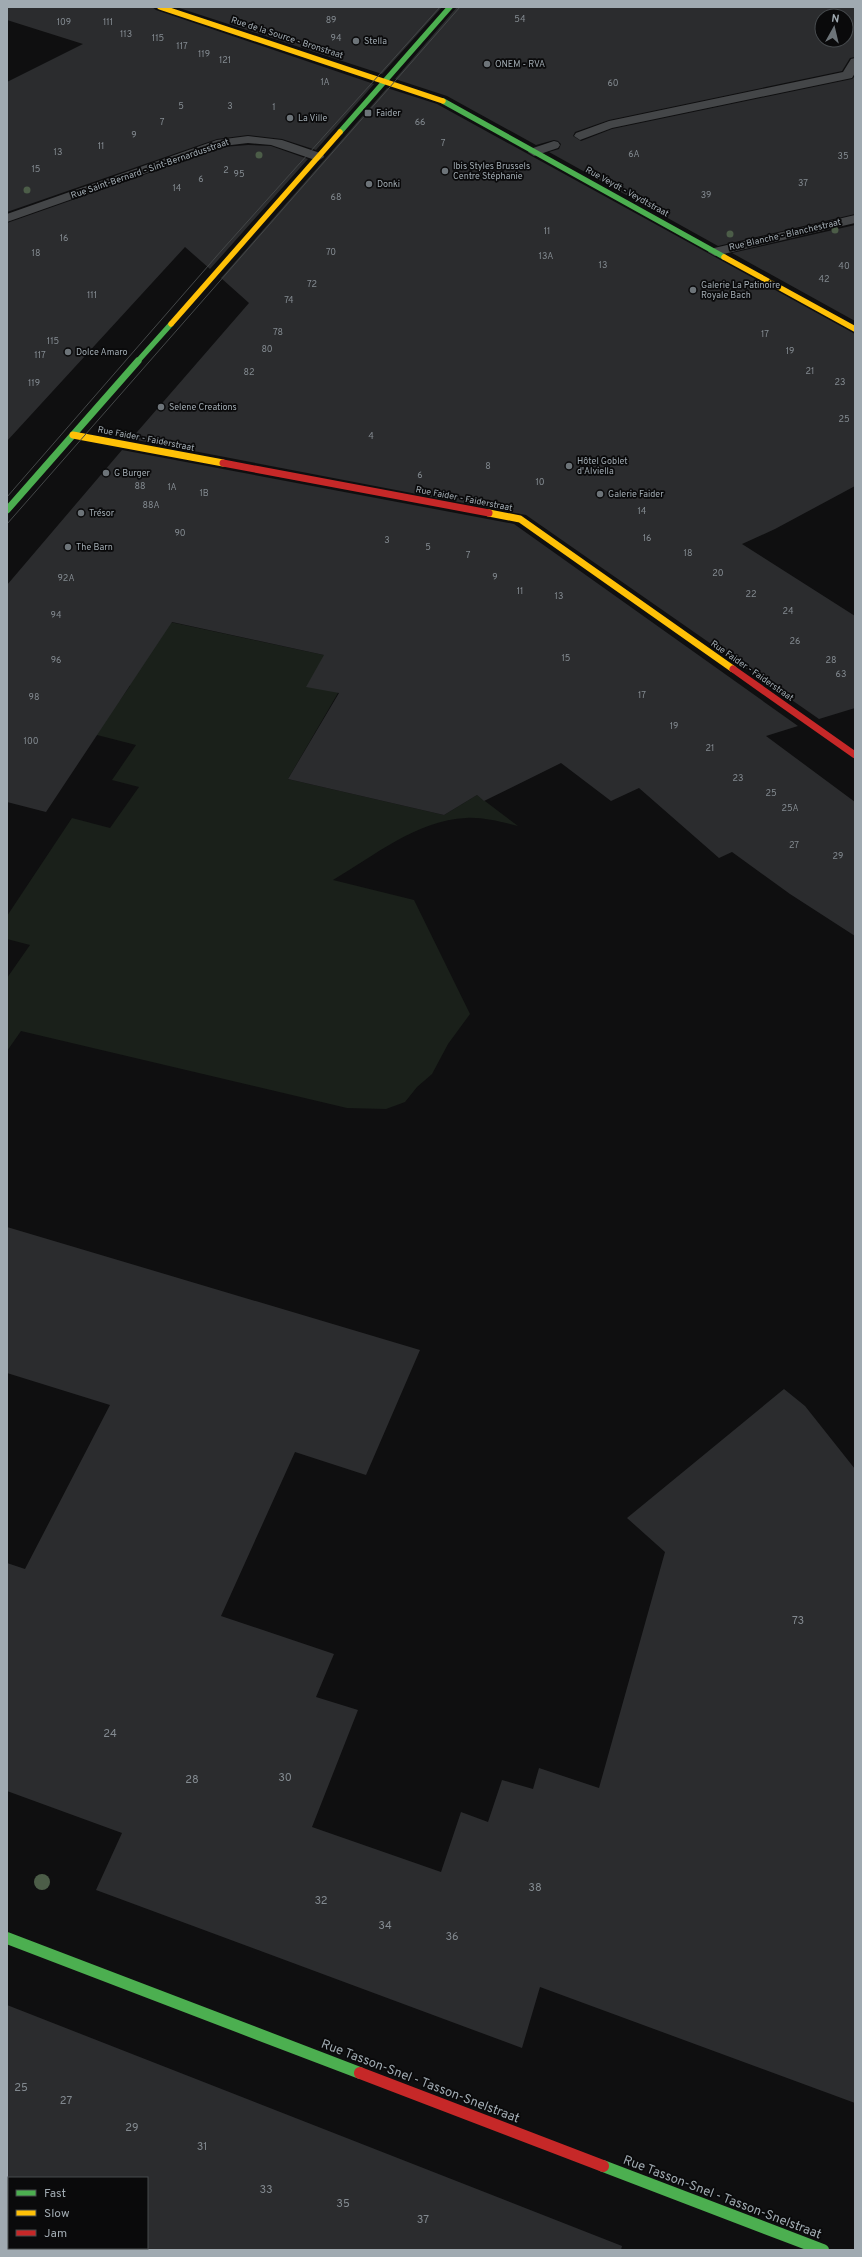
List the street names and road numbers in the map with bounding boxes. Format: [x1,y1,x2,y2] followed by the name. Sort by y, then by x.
[229,15,345,61] street label: Rue de la Source - Bronstraat
[70,137,230,201] street label: Rue Saint-Bernard - Sint-Bernardusstraat
[583,164,671,220] street label: Rue Veydt - Veydtstraat
[728,217,842,253] street label: Rue Blanche - Blanchestraat
[97,424,195,454] street label: Rue Faider - Faiderstraat
[415,484,513,514] street label: Rue Faider - Faiderstraat
[708,638,796,704] street label: Rue Faider - Faiderstraat
[318,2037,522,2127] street label: Rue Tasson-Snel - Tasson-Snelstraat
[620,2153,824,2243] street label: Rue Tasson-Snel - Tasson-Snelstraat

